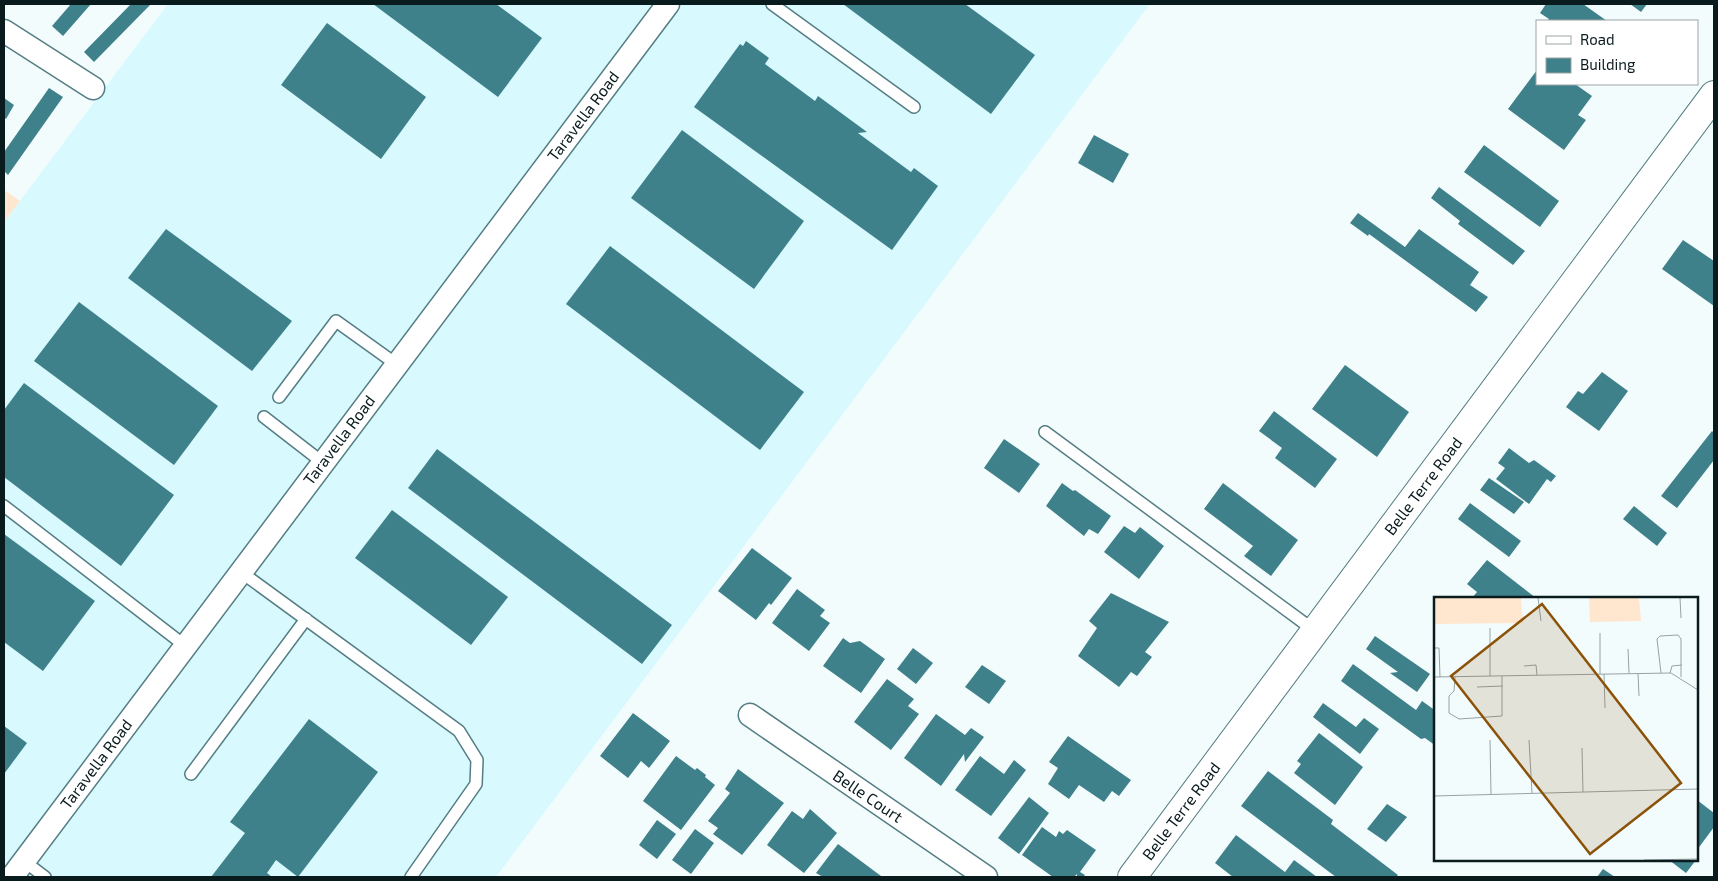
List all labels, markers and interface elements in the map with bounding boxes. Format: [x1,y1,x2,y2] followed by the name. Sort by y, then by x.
[1536,20,1698,85] legend
[1580,30,1615,48] text: Road
[1580,55,1636,73] text: Building
[543,67,623,164] street label: Taravella Road
[299,391,379,488] street label: Taravella Road
[1380,433,1466,538] street label: Belle Terre Road
[1434,597,1698,861] inset map
[56,715,136,812] street label: Taravella Road
[1138,758,1224,863] street label: Belle Terre Road
[830,765,907,826] street label: Belle Court

